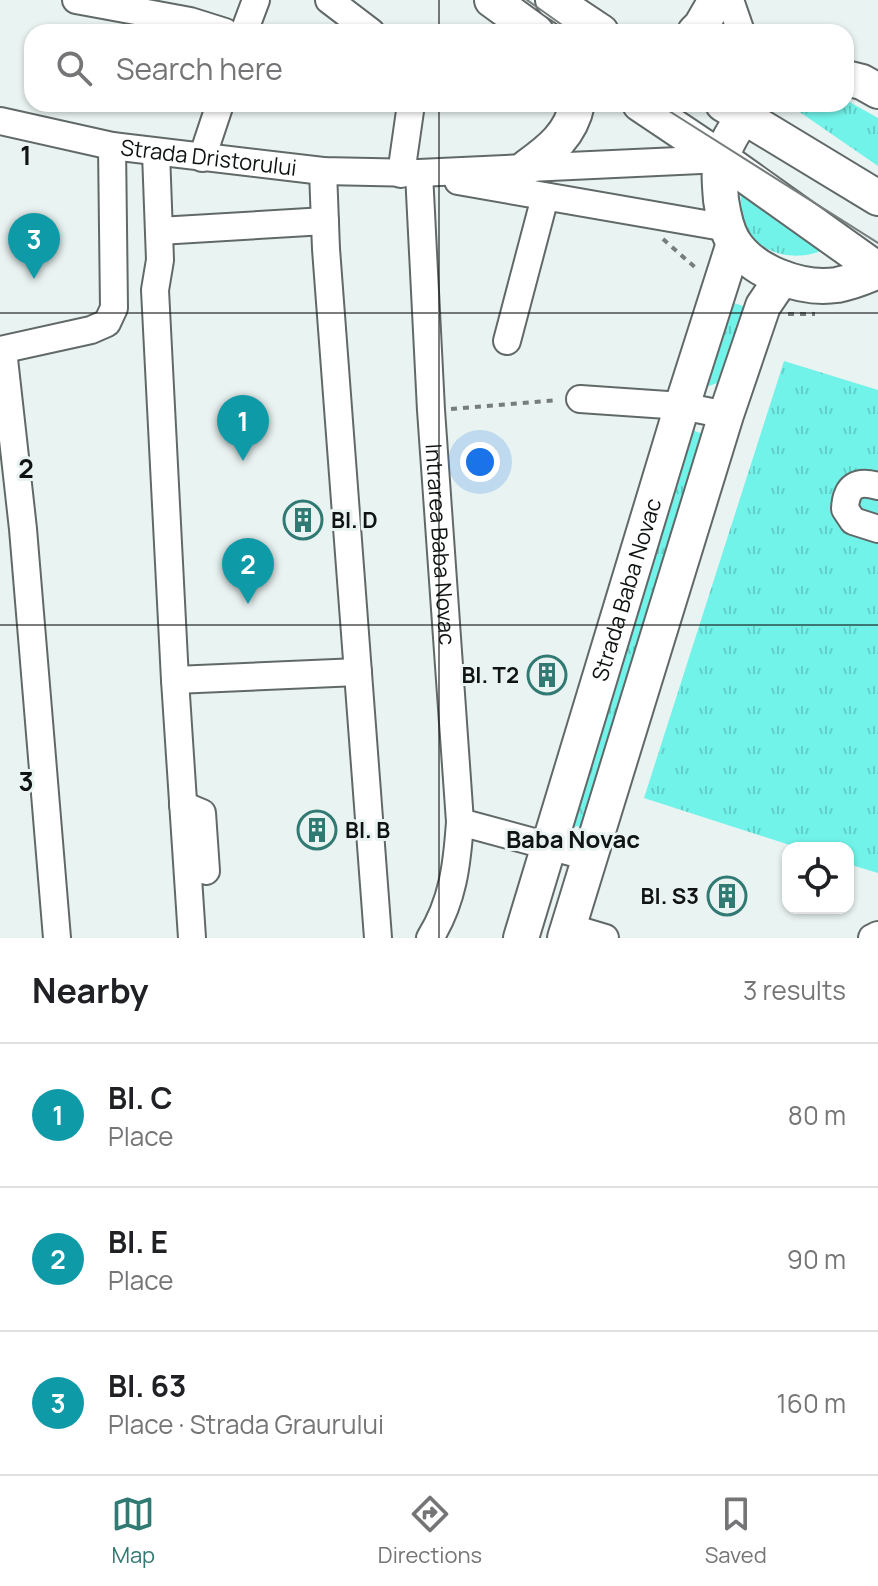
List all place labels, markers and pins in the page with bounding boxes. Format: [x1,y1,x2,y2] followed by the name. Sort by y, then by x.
[8,213,60,279] pin: 3
[217,395,269,461] pin: 1
[282,499,324,541] building icon: Bl. D
[331,505,378,535] place label: Bl. D
[222,538,274,604] pin: 2
[526,654,568,696] building icon: Bl. T2
[461,660,519,690] place label: Bl. T2
[296,809,338,851] building icon: Bl. B
[345,815,390,845] place label: Bl. B
[706,875,748,917] building icon: Bl. S3
[641,881,699,911] place label: Bl. S3

